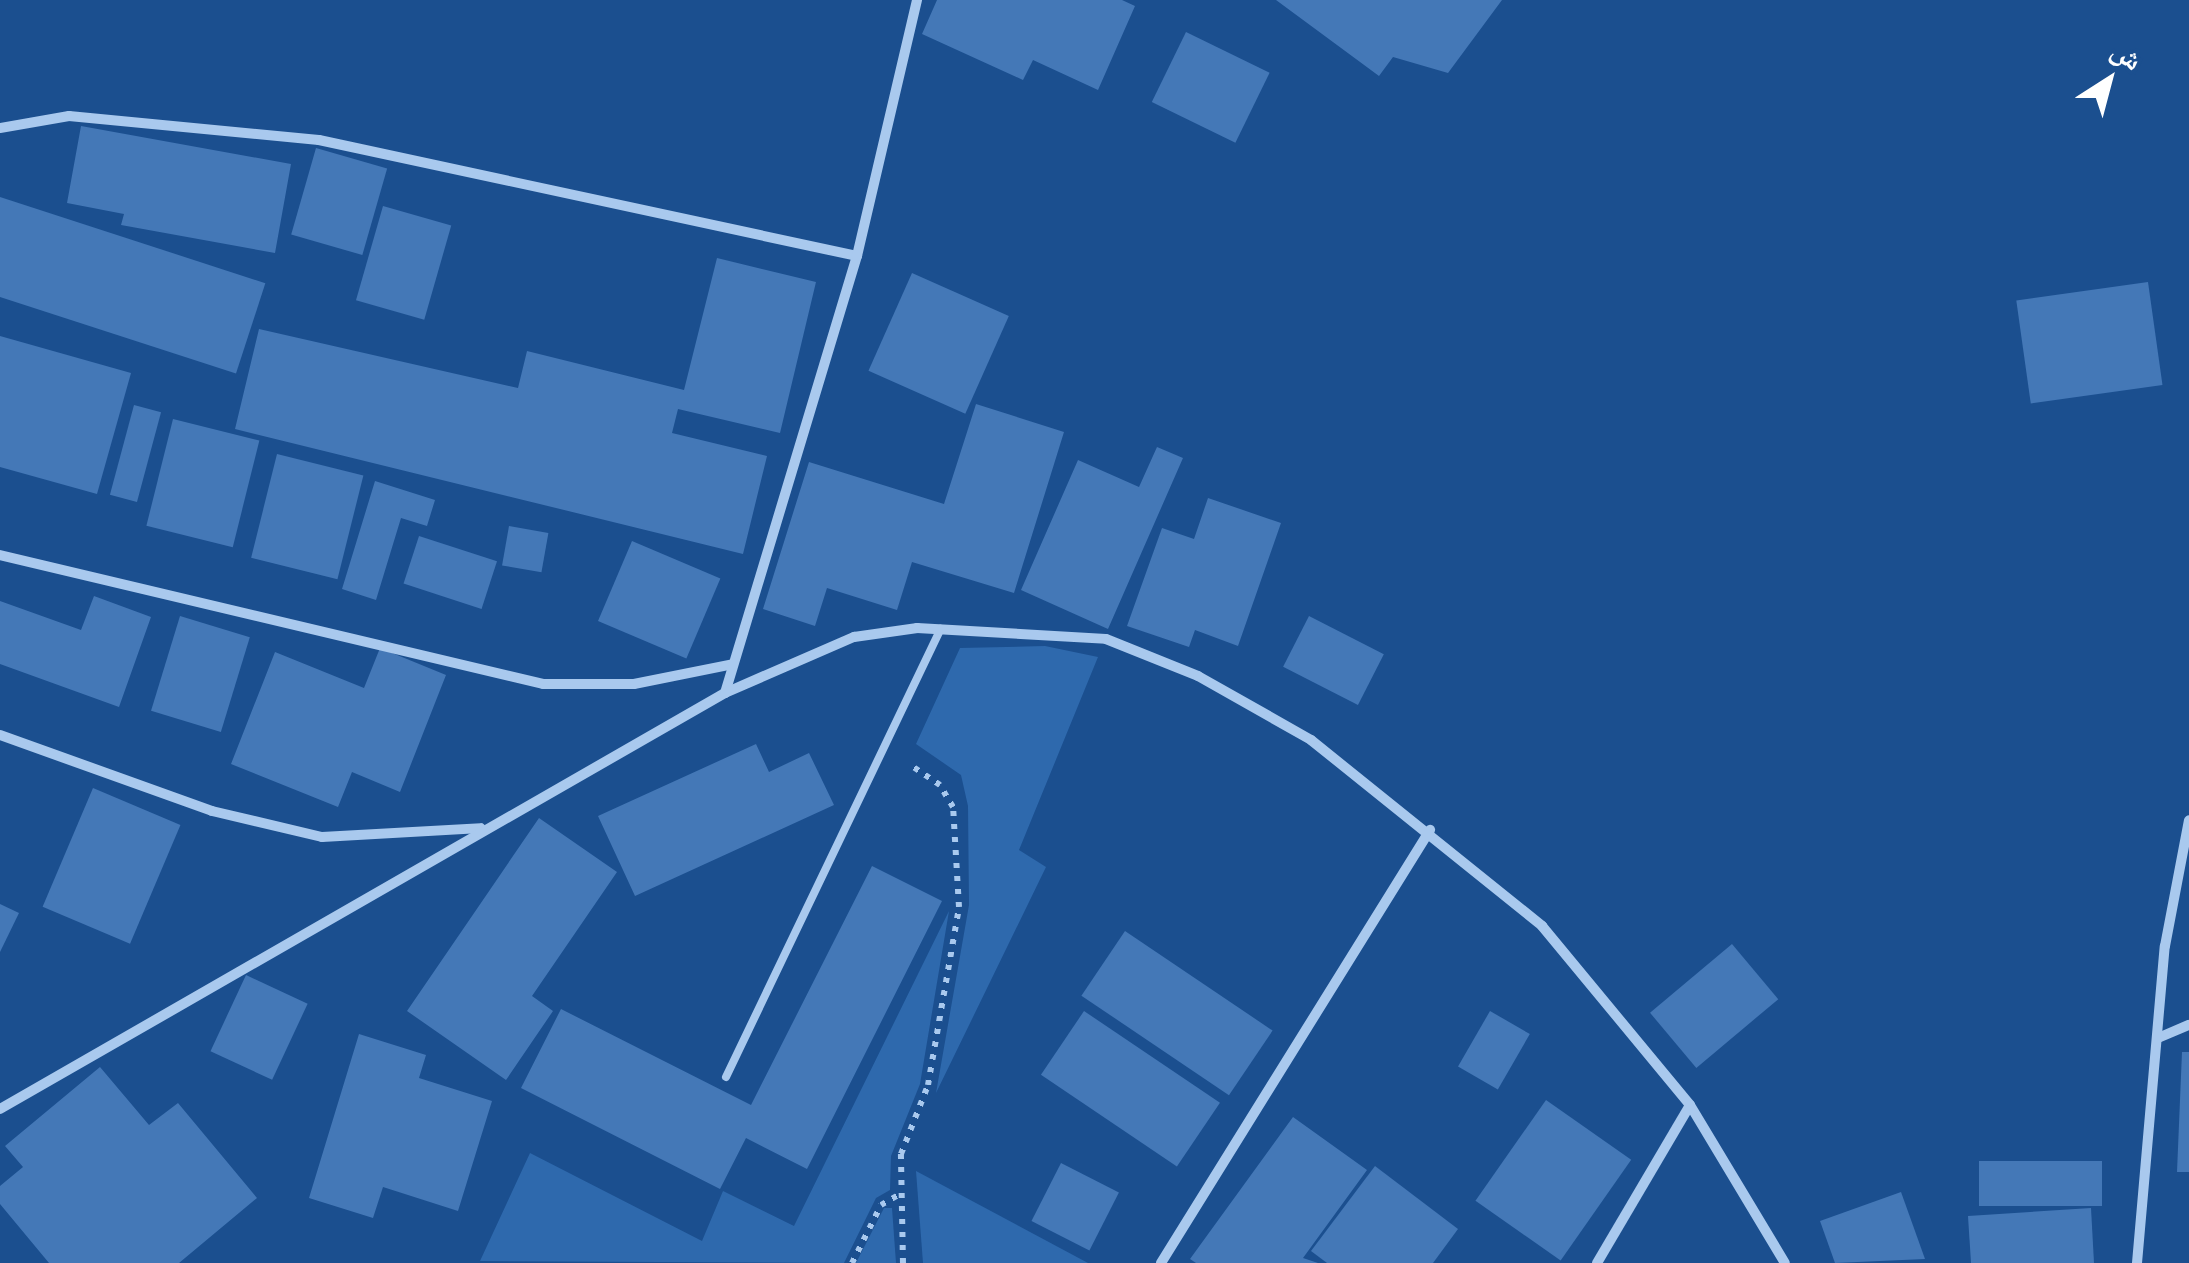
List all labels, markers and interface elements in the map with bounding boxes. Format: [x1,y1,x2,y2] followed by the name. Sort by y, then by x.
[2059,30,2159,130] north arrow
[2103,31,2150,81] text: ش

